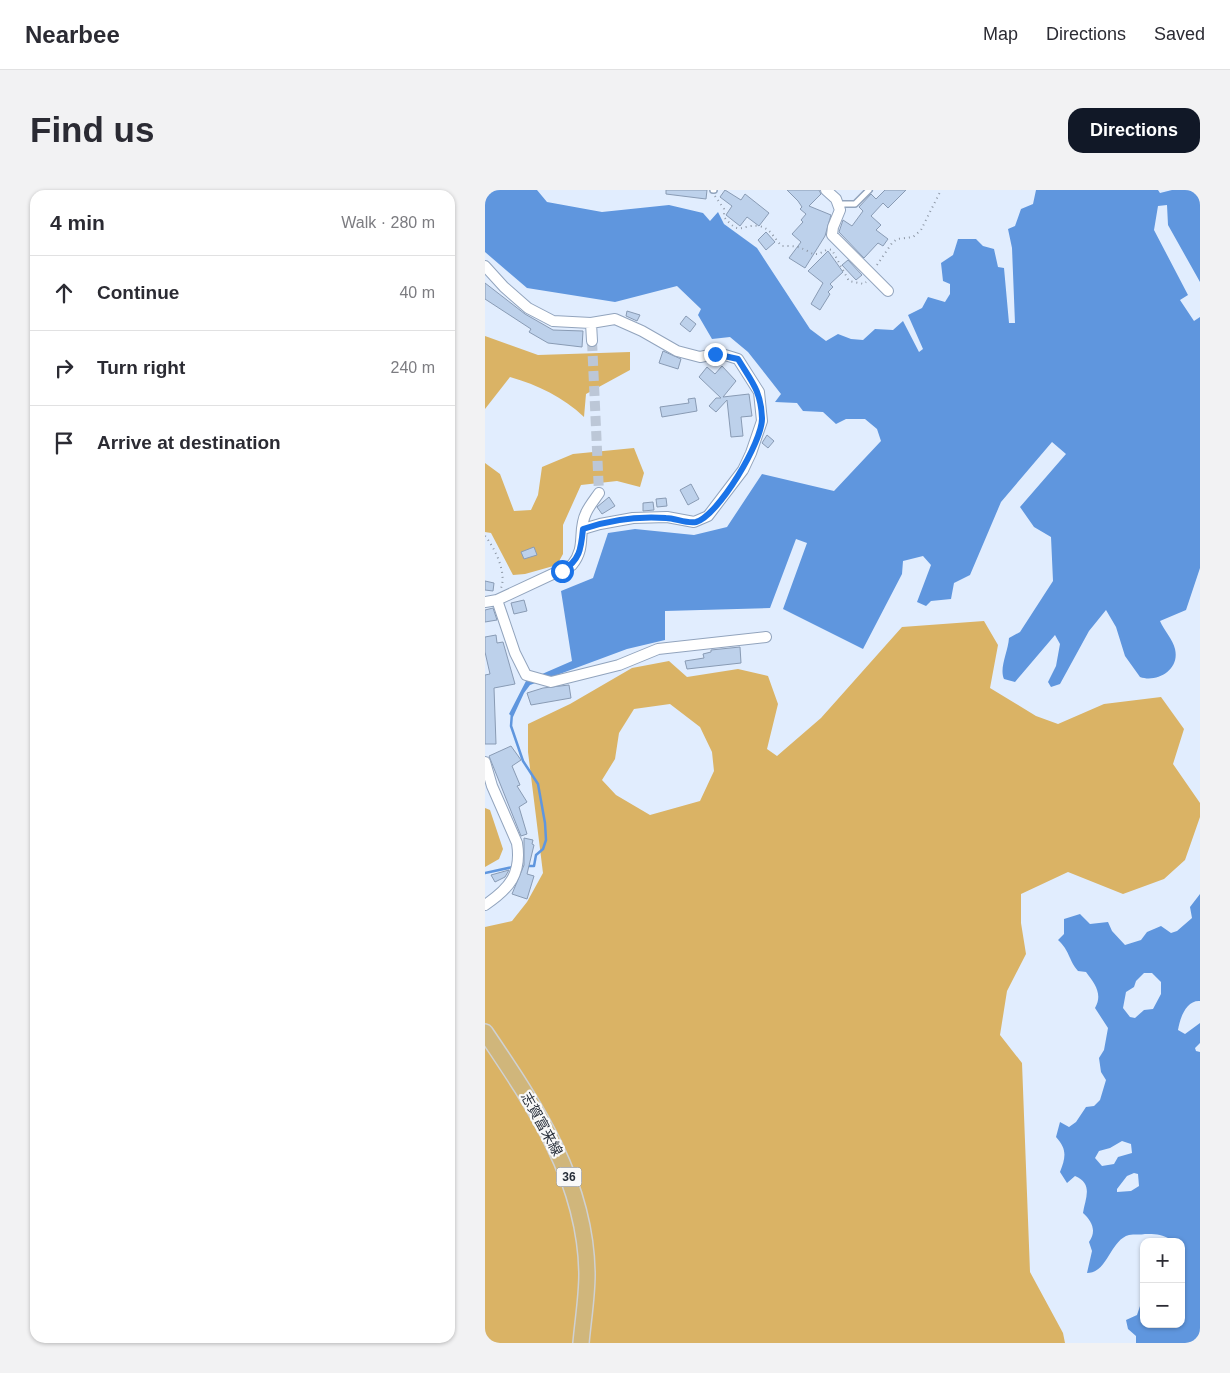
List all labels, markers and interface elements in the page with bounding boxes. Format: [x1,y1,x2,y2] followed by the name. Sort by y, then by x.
[25,21,120,48] text: Nearbee
[983,24,1018,44] text: Map
[1046,24,1126,44] text: Directions
[1154,24,1205,44] text: Saved
[1068,108,1200,153] button: Directions
[30,110,154,149] text: Find us
[50,211,105,234] text: 4 min
[341,214,435,231] text: Walk · 280 m
[50,279,78,307] icon: ahead
[97,282,179,303] text: Continue
[399,284,435,301] text: 40 m
[704,343,727,366] route end
[50,354,78,382] icon: right
[97,357,185,378] text: Turn right
[391,359,435,376] text: 240 m
[50,429,78,457] icon: arrive
[97,432,281,453] text: Arrive at destination
[551,560,574,583] route start
[518,1090,566,1158] street label: 志賀富来線
[557,1168,581,1186] road number: 36
[1140,1238,1185,1328] map controls
[1140,1238,1185,1283] button: +
[1140,1283,1185,1328] button: −

